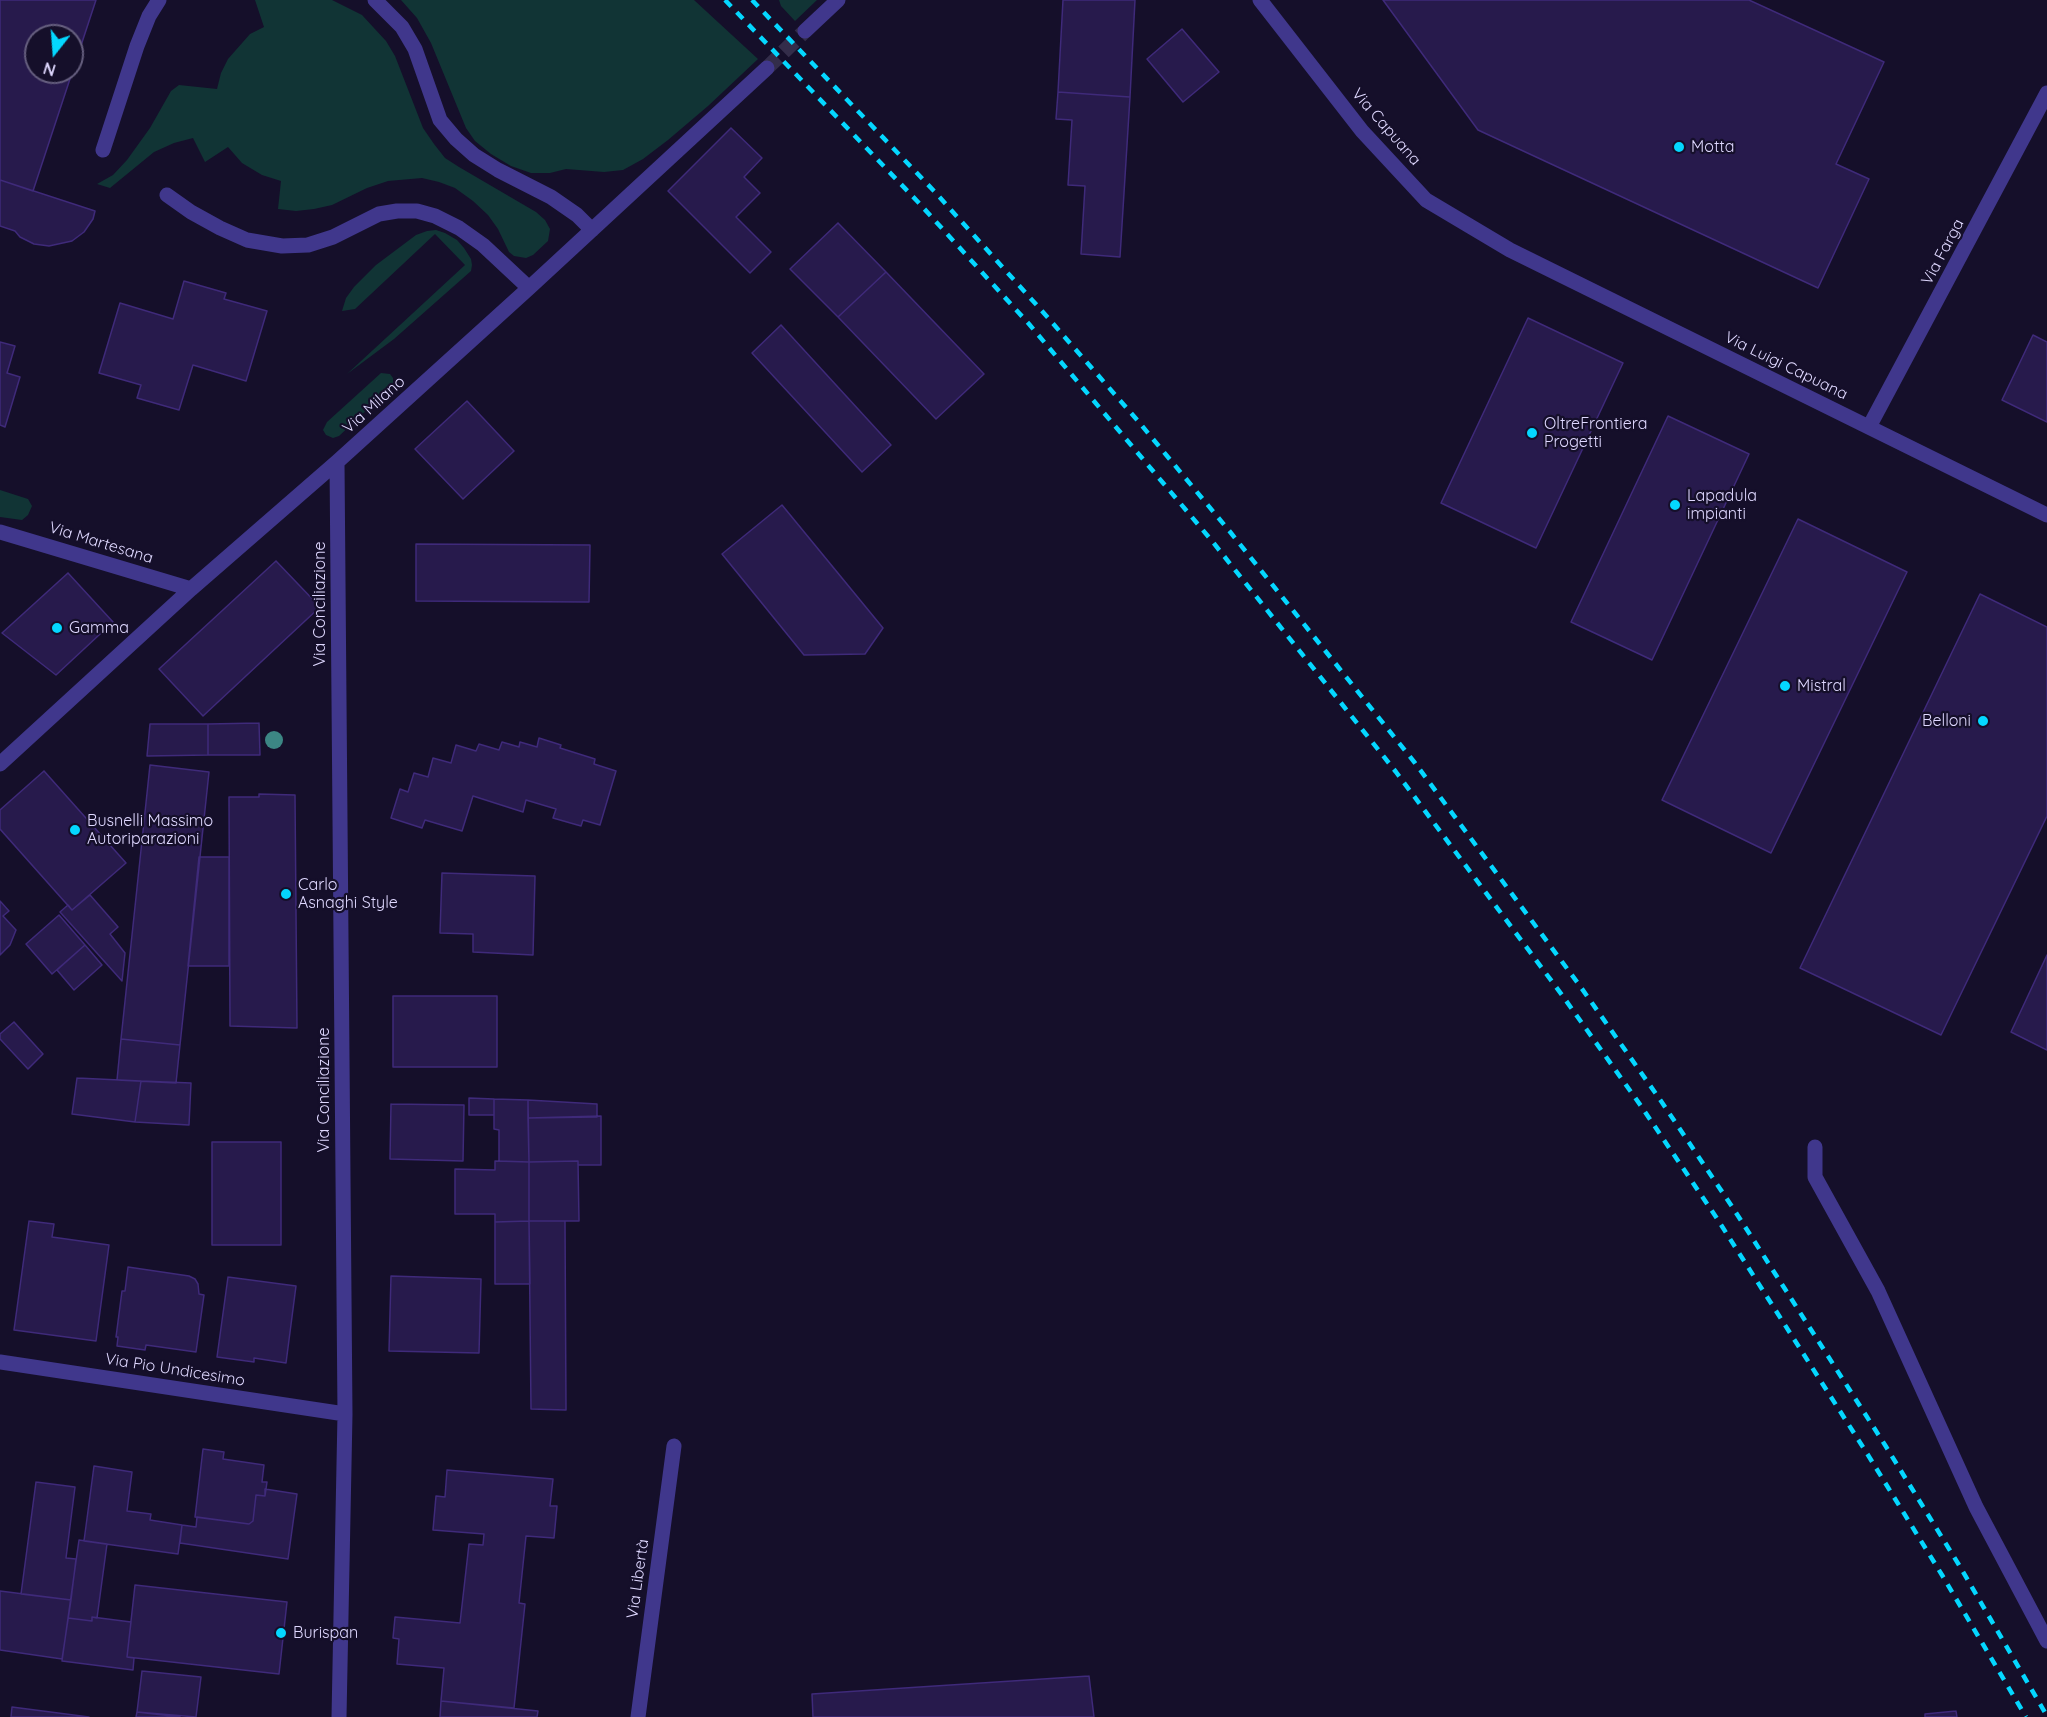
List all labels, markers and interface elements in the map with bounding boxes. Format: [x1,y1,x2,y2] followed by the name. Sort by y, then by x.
[24,24,84,84] north arrow
[41,58,58,81] text: N
[1347,85,1425,169] street label: Via Capuana
[1691,137,1734,157] place label: Motta
[1672,140,1686,154] marker: Motta
[1918,216,1968,288] street label: Via Farga
[1721,328,1851,404] street label: Via Luigi Capuana
[339,372,409,438] street label: Via Milano
[1544,414,1647,452] place label: OltreFrontiera Progetti
[1525,426,1539,440] marker: OltreFrontiera Progetti
[1687,486,1757,524] place label: Lapadula impianti
[1668,498,1682,512] marker: Lapadula impianti
[47,518,155,568] street label: Via Martesana
[310,541,330,667] street label: Via Conciliazione
[69,618,129,638] place label: Gamma
[50,621,64,635] marker: Gamma
[1797,676,1846,696] place label: Mistral
[1778,679,1792,693] marker: Mistral
[1922,711,1971,731] place label: Belloni
[1976,714,1990,728] marker: Belloni
[87,811,213,849] place label: Busnelli Massimo Autoriparazioni
[68,823,82,837] marker: Busnelli Massimo Autoriparazioni
[298,875,398,913] place label: Carlo Asnaghi Style
[279,887,293,901] marker: Carlo Asnaghi Style
[314,1027,334,1153] street label: Via Conciliazione
[104,1349,246,1391] street label: Via Pio Undicesimo
[623,1538,653,1620] street label: Via Libertà
[293,1623,358,1643] place label: Burispan
[274,1626,288,1640] marker: Burispan

